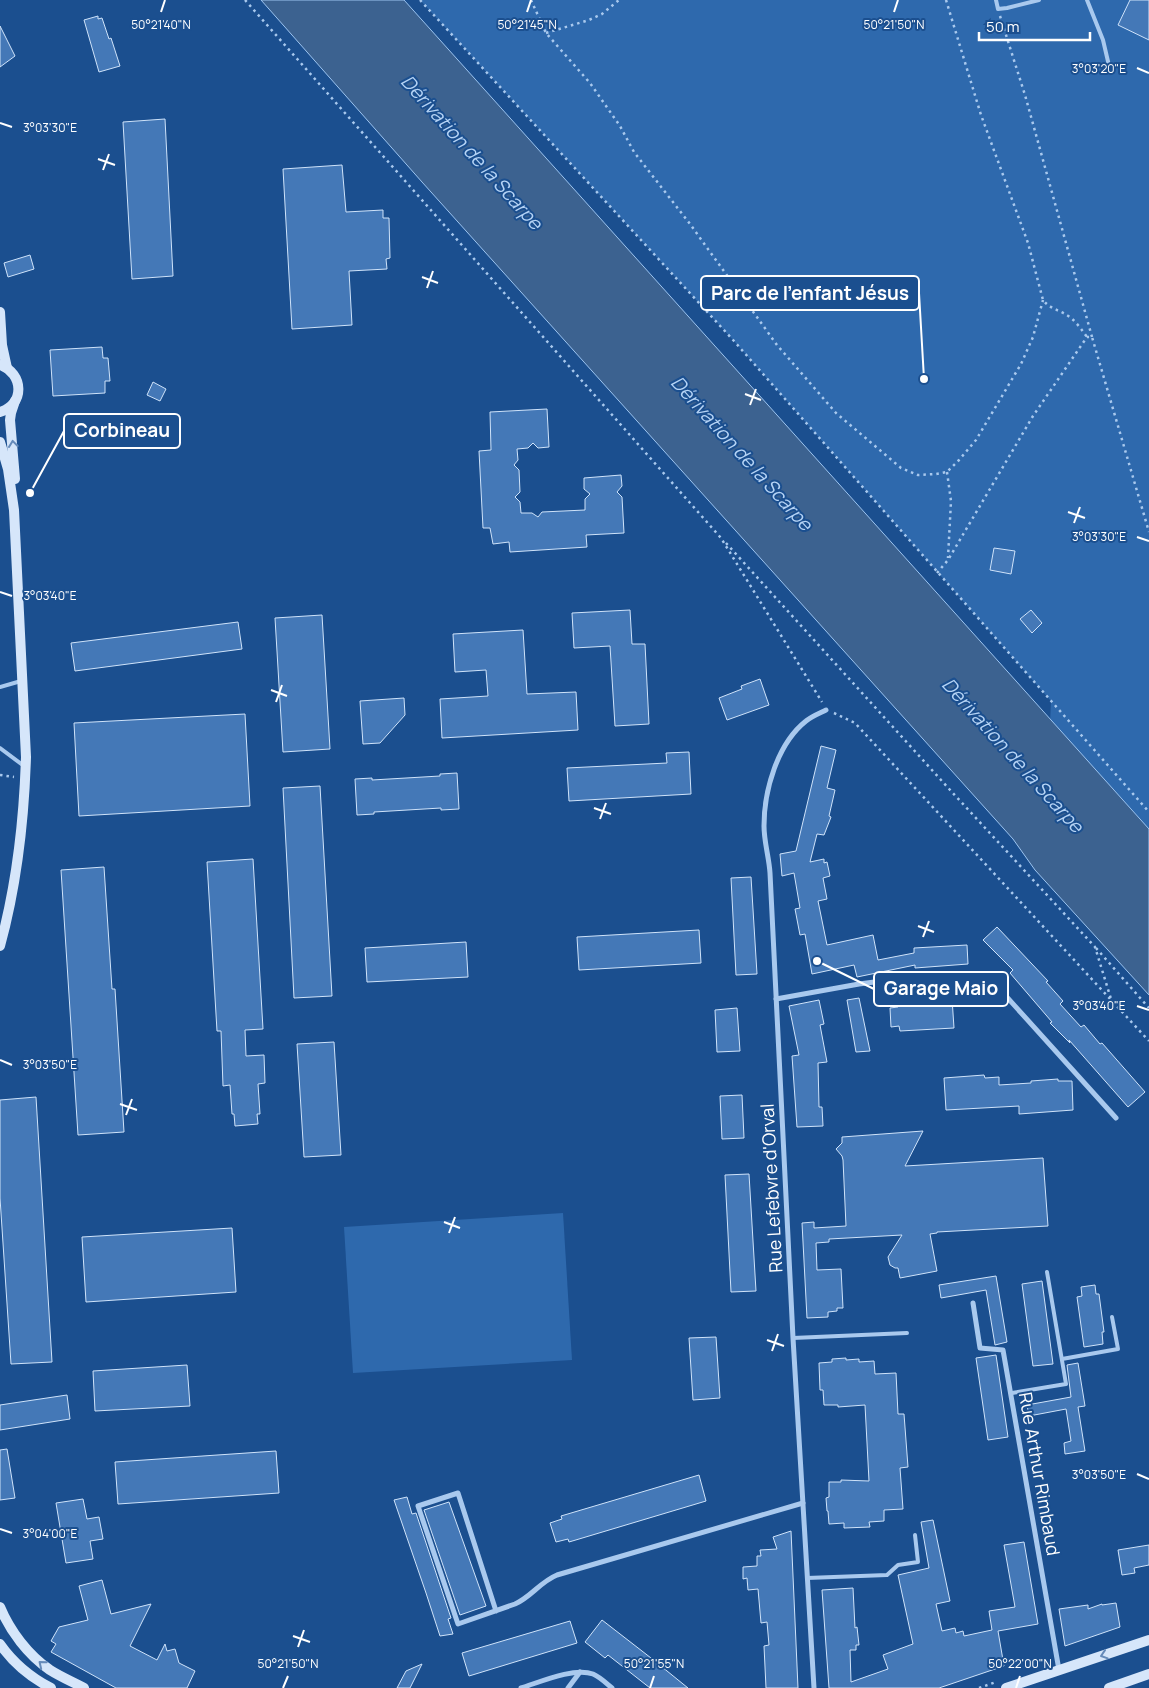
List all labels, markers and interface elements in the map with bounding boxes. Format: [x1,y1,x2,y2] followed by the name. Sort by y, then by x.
[979,10,1090,42] scale bar
[131,16,191,33] text: 50°21'40"N
[497,16,557,33] text: 50°21'45"N
[864,16,924,33] text: 50°21'50"N
[986,16,1020,37] text: 50 m
[1072,60,1126,77] text: 3°03'20"E
[395,69,550,236] water label: Dérivation de la Scarpe
[23,119,77,136] text: 3°03'30"E
[701,276,919,310] callout: Parc de l'enfant Jésus
[711,280,909,306] text: Parc de l'enfant Jésus
[665,370,820,537] water label: Dérivation de la Scarpe
[64,414,180,448] callout: Corbineau
[74,417,170,443] text: Corbineau
[8,440,19,448] one-way arrow
[1072,528,1126,545] text: 3°03'30"E
[23,587,77,604] text: 3°03'40"E
[936,672,1091,839] water label: Dérivation de la Scarpe
[874,972,1008,1006] callout: Garage Maio
[884,975,998,1001] text: Garage Maio
[1072,997,1126,1014] text: 3°03'40"E
[23,1056,77,1073] text: 3°03'50"E
[755,1103,787,1273] street label: Rue Lefebvre d'Orval
[1014,1390,1066,1557] street label: Rue Arthur Rimbaud
[1072,1466,1126,1483] text: 3°03'50"E
[23,1525,78,1542] text: 3°04'00"E
[1100,1649,1109,1659] one-way arrow
[258,1655,318,1672] text: 50°21'50"N
[624,1655,684,1672] text: 50°21'55"N
[988,1655,1052,1672] text: 50°22'00"N
[39,1661,48,1669] one-way arrow

